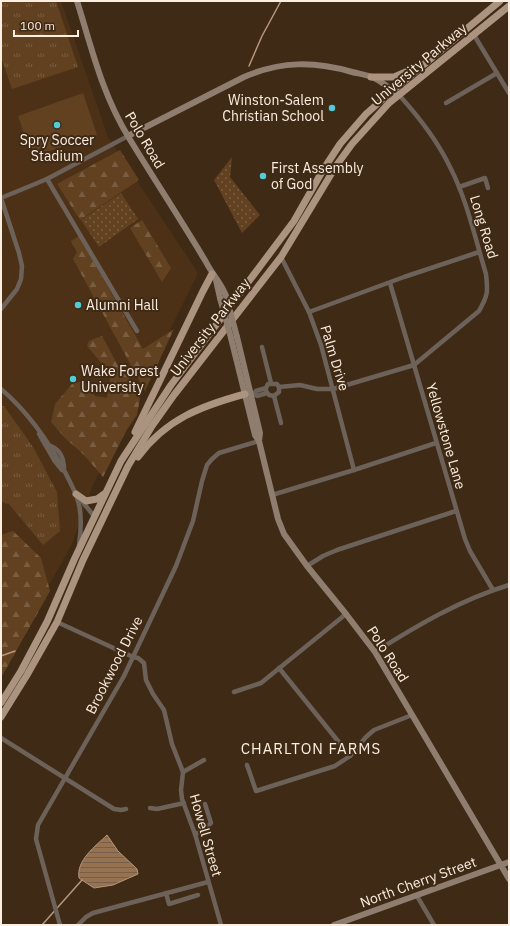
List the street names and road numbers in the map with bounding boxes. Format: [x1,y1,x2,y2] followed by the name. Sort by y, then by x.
[367,19,471,109] street label: University Parkway
[121,108,169,172] street label: Polo Road
[466,193,502,261] street label: Long Road
[166,274,254,380] street label: University Parkway
[317,323,354,393] street label: Palm Drive
[422,381,470,492] street label: Yellowstone Lane
[82,613,147,717] street label: Brookwood Drive
[363,623,413,685] street label: Polo Road
[186,792,226,879] street label: Howell Street
[357,853,479,911] street label: North Cherry Street

